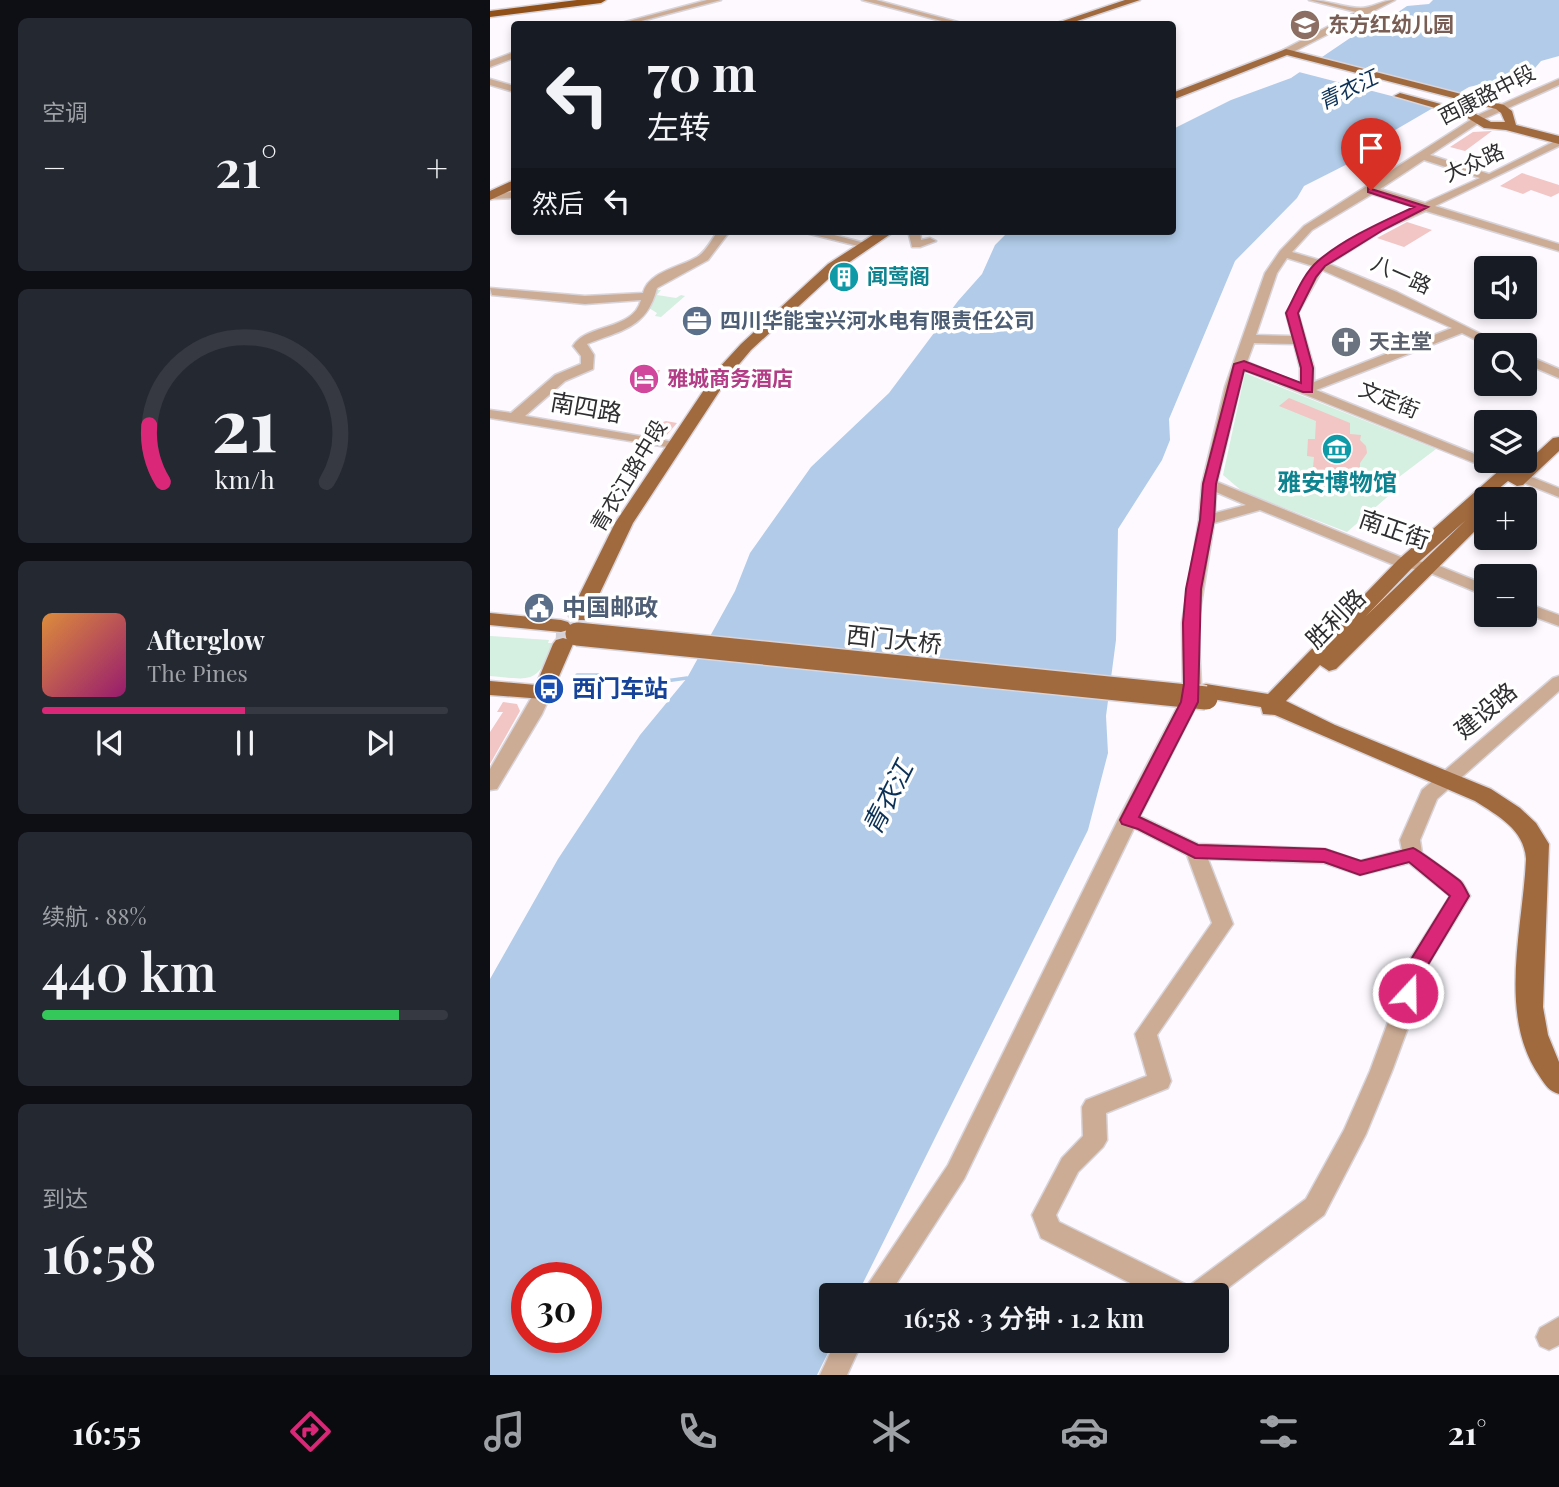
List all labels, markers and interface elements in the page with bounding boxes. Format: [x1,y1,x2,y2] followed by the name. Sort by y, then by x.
[1288,8,1322,42] school or university icon: 东方红幼儿园
[1328,9,1454,37] place label: 东方红幼儿园
[647,39,757,104] text: 70 m
[532,49,623,140] icon: left
[1433,57,1539,130] street label: 西康路中段
[1313,61,1383,115] water label: 青衣江
[42,96,88,127] text: 空调
[647,104,711,147] text: 左转
[1341,118,1401,190] pin
[1352,129,1390,167] icon: arrive
[215,132,277,201] text: 21°
[1439,136,1508,187] street label: 大众路
[42,141,67,192] text: −
[426,141,448,192] text: +
[598,182,636,220] icon: left
[532,185,584,220] text: 然后
[1367,248,1436,299] street label: 八一路
[1474,256,1537,627] map controls
[1474,256,1537,319] button: sound
[827,260,861,294] building icon: 闻莺阁
[867,261,930,289] place label: 闻莺阁
[680,304,714,338] office icon: 四川华能宝兴河水电有限责任公司
[720,305,1035,333] place label: 四川华能宝兴河水电有限责任公司
[1329,325,1363,359] church icon: 天主堂
[1369,326,1432,354] place label: 天主堂
[1474,333,1537,396] button: search
[627,362,661,396] hotel icon: 雅城商务酒店
[667,363,793,391] place label: 雅城商务酒店
[1355,373,1424,423] street label: 文定街
[212,374,278,471] text: 21
[548,384,625,428] street label: 南四路
[1474,410,1537,473] button: layers
[583,414,672,536] street label: 青衣江路中段
[1320,432,1354,466] museum icon: 雅安博物馆
[215,462,275,495] text: km/h
[1277,465,1397,497] place label: 雅安博物馆
[1474,487,1537,550] button: +
[1355,501,1434,555] street label: 南正街
[1474,564,1537,627] button: −
[1298,581,1371,654] street label: 胜利路
[562,590,658,622] place label: 中国邮政
[522,591,556,625] public building icon: 中国邮政
[845,617,944,659] street label: 西门大桥
[147,622,265,657] text: Afterglow
[147,657,248,688] text: The Pines
[572,671,668,703] place label: 西门车站
[532,672,566,706] bus stop icon: 西门车站
[1447,674,1523,745] street label: 建设路
[91,724,129,762] icon: previous
[226,724,264,762] icon: pause
[361,724,399,762] icon: next
[853,752,921,840] water label: 青衣江
[42,900,147,931] text: 续航 · 88%
[42,936,217,1005] text: 440 km
[1371,956,1445,1030] position arrow
[42,1182,88,1213] text: 到达
[42,1218,156,1287] text: 16:58
[511,1262,602,1353] speed limit sign: 30
[904,1300,1144,1335] text: 16:58 · 3 分钟 · 1.2 km
[286,1407,335,1456] icon: directions
[480,1407,529,1456] icon: music
[673,1407,722,1456] icon: phone
[867,1407,916,1456] icon: climate
[1060,1407,1109,1456] icon: car
[1254,1407,1303,1456] icon: filters
[72,1410,141,1453] text: 16:55
[1448,1410,1487,1453] text: 21°

